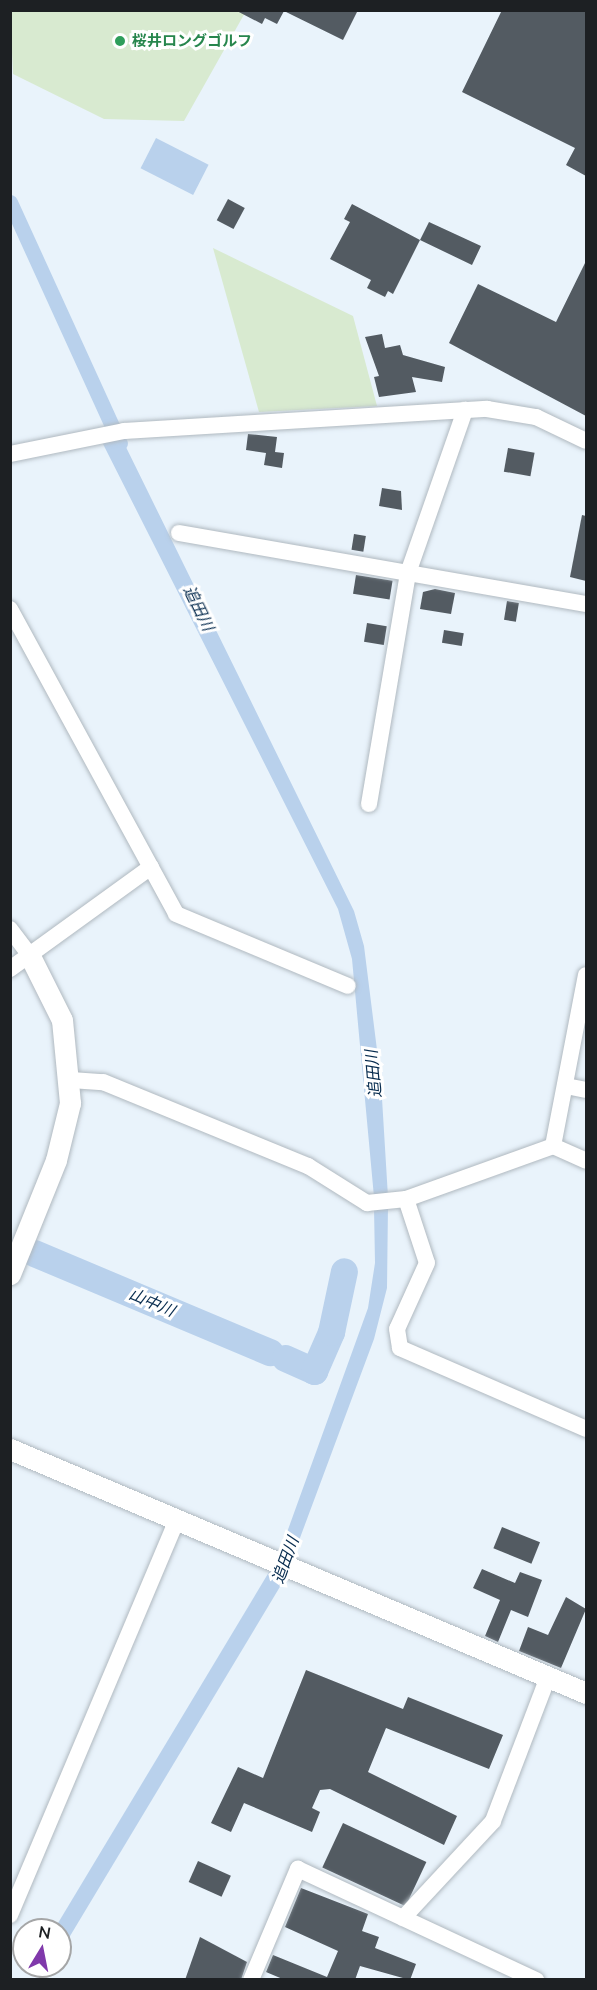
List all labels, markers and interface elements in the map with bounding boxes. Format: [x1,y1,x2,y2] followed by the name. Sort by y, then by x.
[132,32,252,50] place label: 桜井ロングゴルフ
[113,34,127,48] marker: 桜井ロングゴルフ
[180,582,218,634] water label: 追田川
[361,1049,385,1099] water label: 追田川
[126,1284,178,1320] water label: 山中川
[268,1534,302,1586] water label: 追田川
[12,1918,72,1978] north arrow
[37,1921,52,1943] text: N

